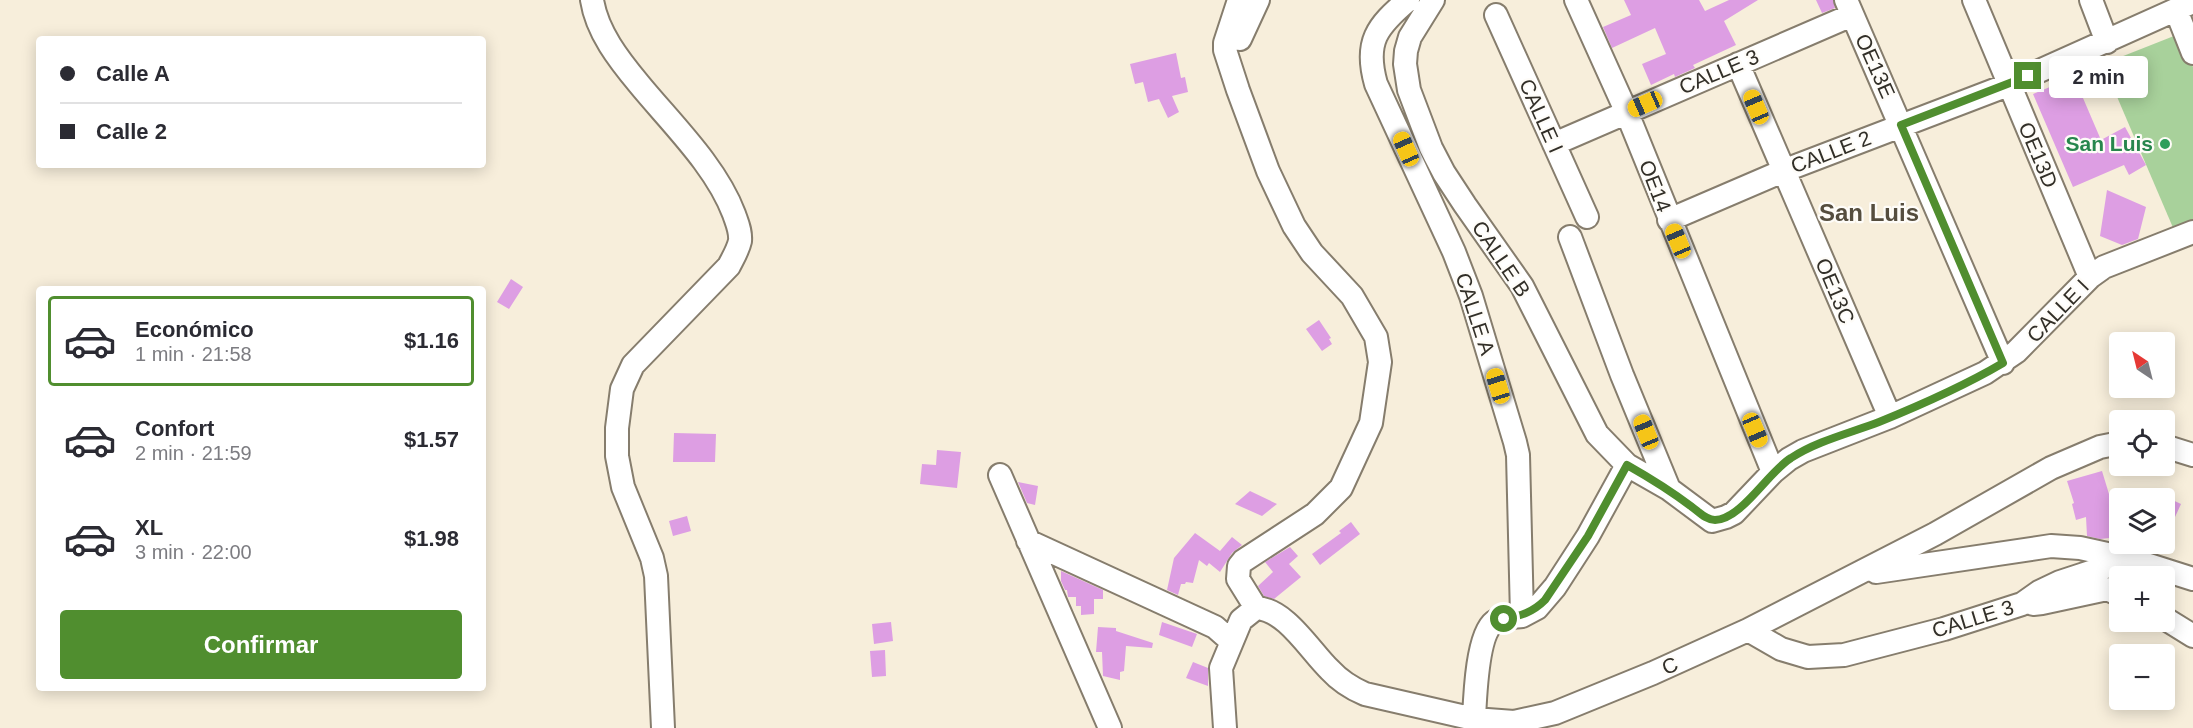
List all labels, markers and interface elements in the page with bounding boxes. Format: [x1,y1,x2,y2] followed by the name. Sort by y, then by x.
[1851,30,1900,101] street label: OE13E
[1676,45,1762,99] street label: CALLE 3
[2049,55,2148,97] callout: 2 min
[96,61,170,86] text: Calle A
[2014,62,2041,89] route end
[2072,66,2125,88] text: 2 min
[1515,75,1568,156] street label: CALLE I
[1741,87,1771,127] car
[1625,88,1665,120] car
[96,119,167,144] text: Calle 2
[2014,119,2063,191] street label: OE13D
[1787,126,1874,177] street label: CALLE 2
[1390,129,1422,169] car
[2065,132,2153,155] place label: San Luis
[2158,137,2172,151] marker: San Luis
[1635,157,1676,215] street label: OE14
[1819,199,1919,226] district label: San Luis
[1468,216,1535,301] street label: CALLE B
[1663,221,1693,261] car
[1811,255,1860,327] street label: OE13C
[1451,270,1500,358] street label: CALLE A
[2022,275,2093,347] street label: CALLE I
[63,314,117,368] icon: car
[135,317,254,342] text: Económico
[404,328,459,353] text: $1.16
[2109,332,2175,398] north arrow
[2109,332,2175,710] map controls
[135,343,252,365] text: 1 min · 21:58
[1484,366,1512,406] car
[1740,410,1770,450] car
[2109,410,2175,476] button: locate
[1631,412,1661,452] car
[63,413,117,467] icon: car
[135,416,214,441] text: Confort
[404,427,459,452] text: $1.57
[135,442,252,464] text: 2 min · 21:59
[2109,488,2175,554] button: layers
[63,512,117,566] icon: car
[135,515,163,540] text: XL
[404,526,459,551] text: $1.98
[135,541,252,563] text: 3 min · 22:00
[2109,566,2175,632] button: +
[1929,595,2016,642] street label: CALLE 3
[1490,605,1517,632] route start
[60,610,462,679] button: Confirmar
[2109,644,2175,710] button: −
[1658,652,1682,679] street label: C

